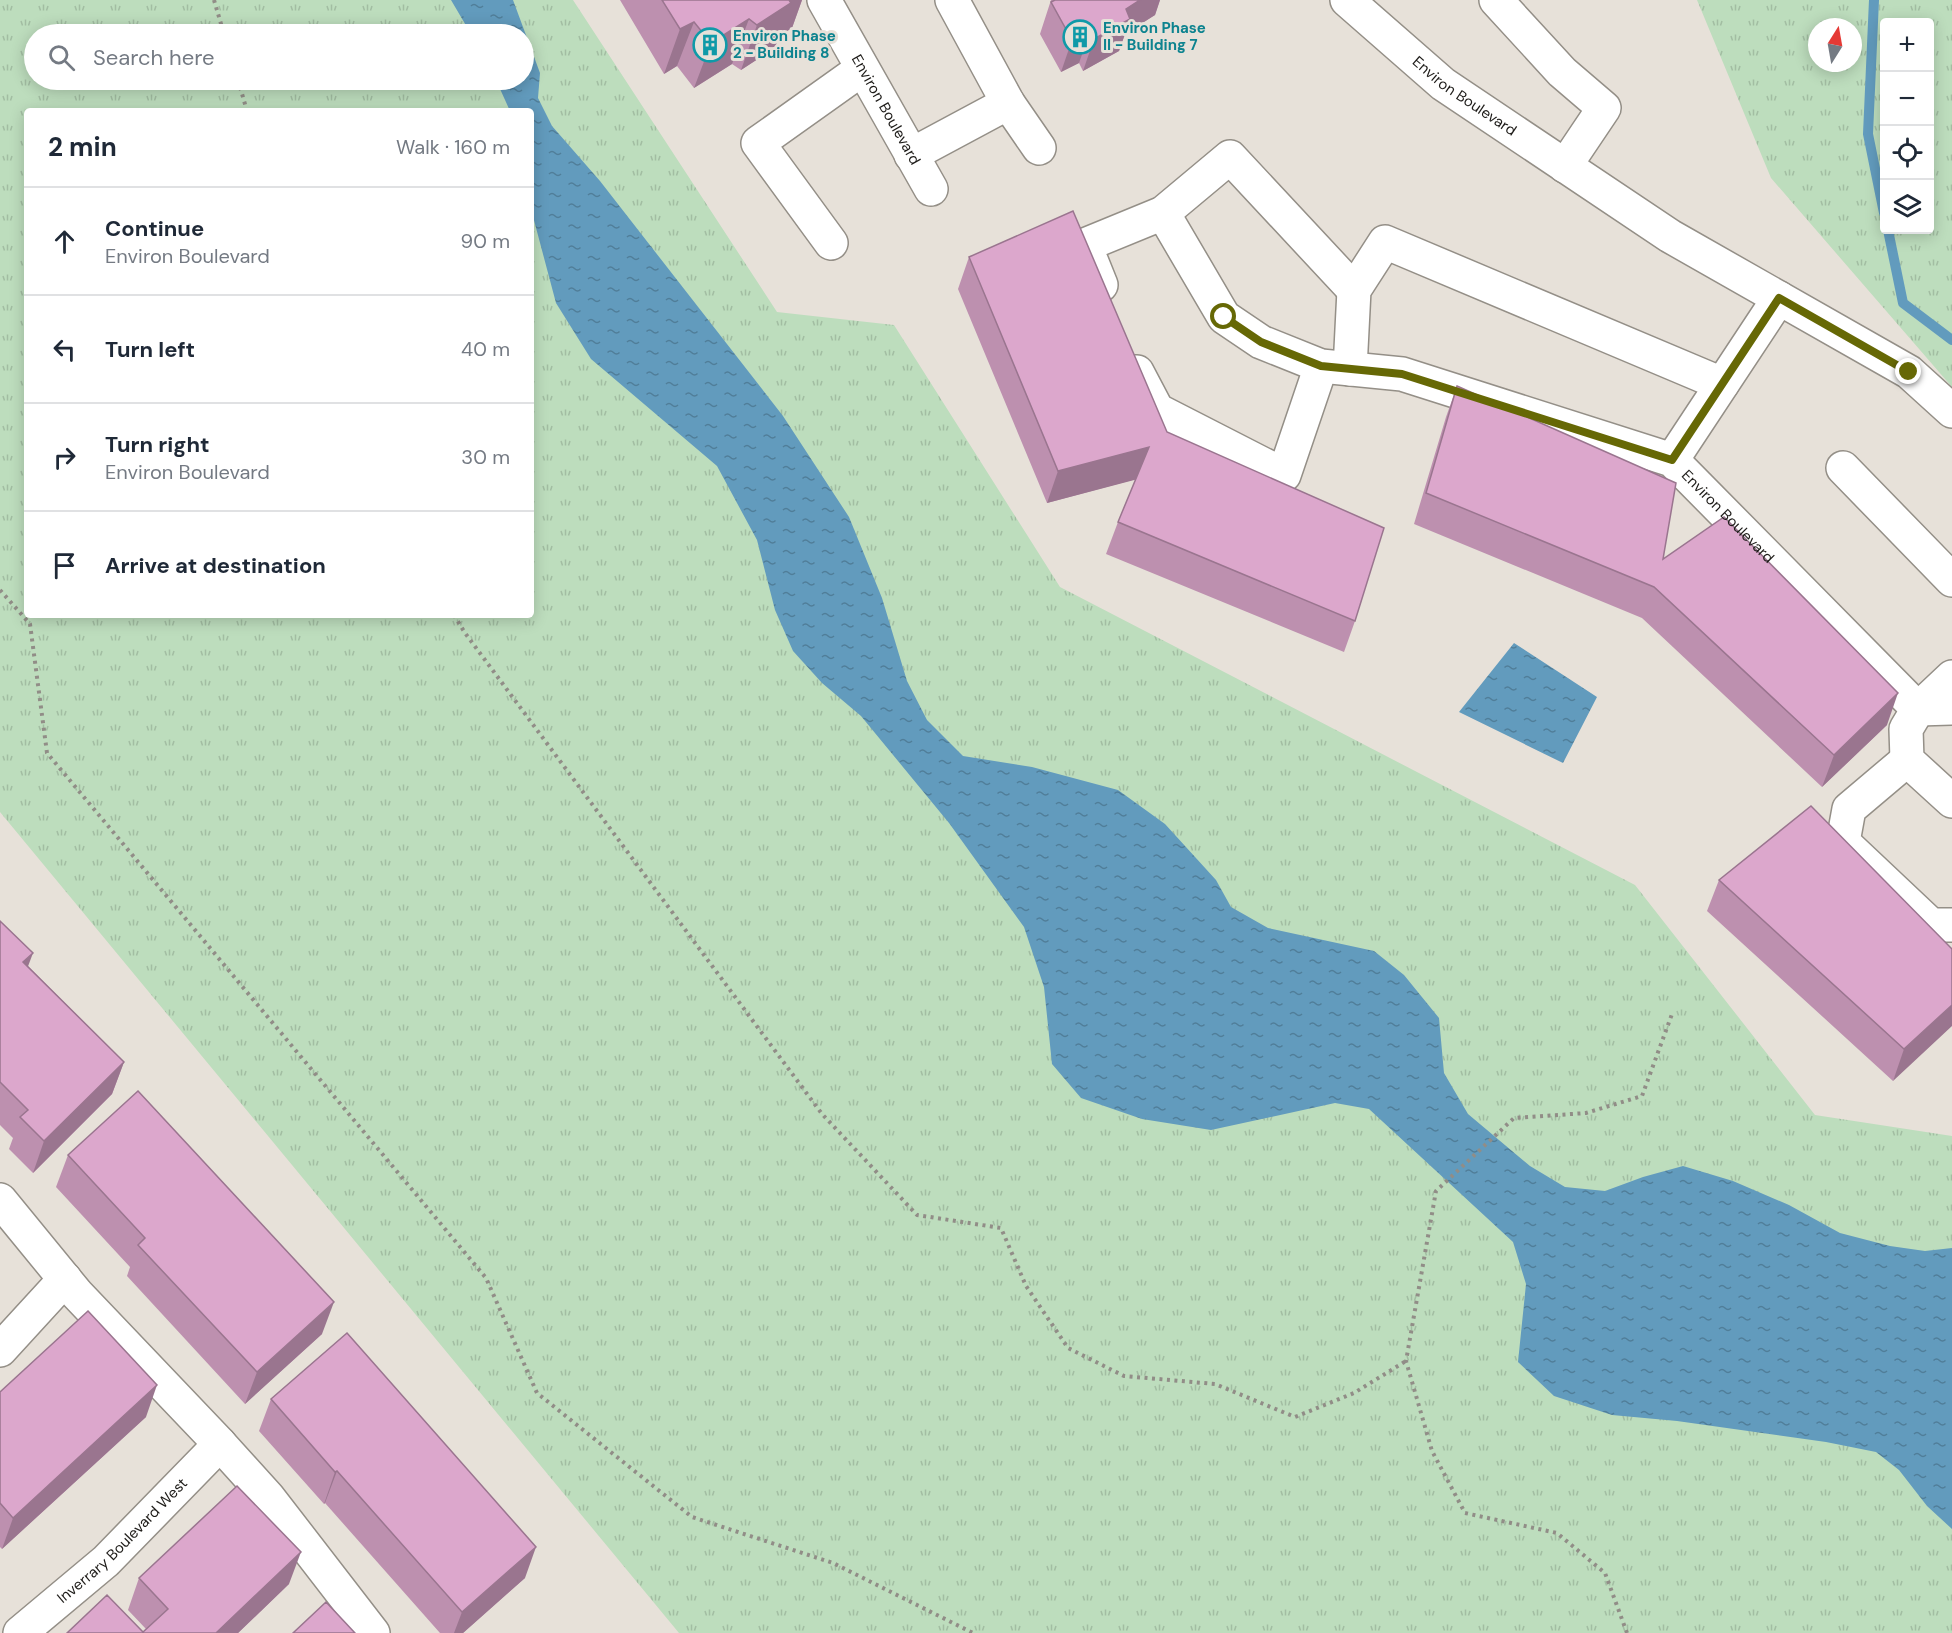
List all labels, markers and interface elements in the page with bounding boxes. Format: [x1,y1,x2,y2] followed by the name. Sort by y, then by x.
[1103,18,1206,55] place label: Environ Phase II - Building 7
[1808,18,1862,72] north arrow
[1880,18,1934,234] map controls
[1880,18,1934,72] button: +
[1062,19,1098,55] building icon: Environ Phase II - Building 7
[24,24,534,90] search box
[733,26,836,63] place label: Environ Phase 2 - Building 8
[692,27,728,63] building icon: Environ Phase 2 - Building 8
[45,41,78,74] icon: search
[93,43,214,72] text: Search here
[847,51,925,168] street label: Environ Boulevard
[1408,52,1520,140] street label: Environ Boulevard
[1880,72,1934,126] button: −
[1880,126,1934,180] button: locate
[48,130,117,164] text: 2 min
[396,134,510,160] text: Walk · 160 m
[1880,180,1934,234] button: layers
[105,214,204,243] text: Continue
[48,225,81,258] icon: ahead
[461,228,510,254] text: 90 m
[105,243,270,269] text: Environ Boulevard
[1210,303,1236,329] route start
[48,333,81,366] icon: left
[105,335,195,364] text: Turn left
[461,336,510,362] text: 40 m
[1895,358,1921,384] route end
[105,430,210,459] text: Turn right
[48,441,81,474] icon: right
[461,444,510,470] text: 30 m
[105,459,270,485] text: Environ Boulevard
[1677,465,1778,568] street label: Environ Boulevard
[48,549,81,582] icon: arrive
[105,551,326,580] text: Arrive at destination
[53,1473,192,1608] street label: Inverrary Boulevard West

